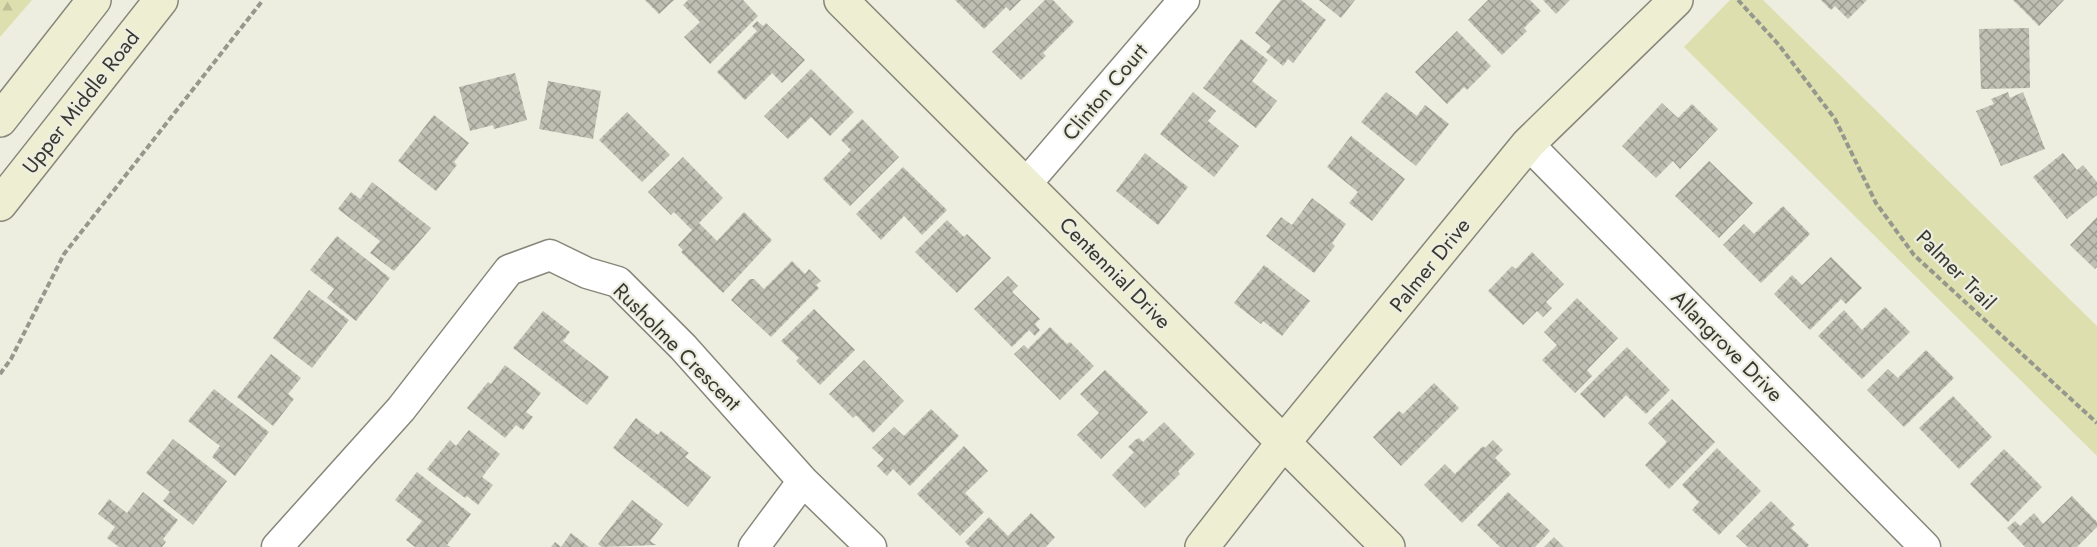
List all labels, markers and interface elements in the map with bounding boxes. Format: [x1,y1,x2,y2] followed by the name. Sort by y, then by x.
[15,24,147,180] street label: Upper Middle Road
[1055,37,1155,147] street label: Clinton Court
[1052,210,1178,336] street label: Centennial Drive
[1383,211,1477,318] street label: Palmer Drive
[1909,223,2003,317] street label: Palmer Trail
[606,276,748,418] street label: Rusholme Crescent
[1664,283,1790,409] street label: Allangrove Drive

